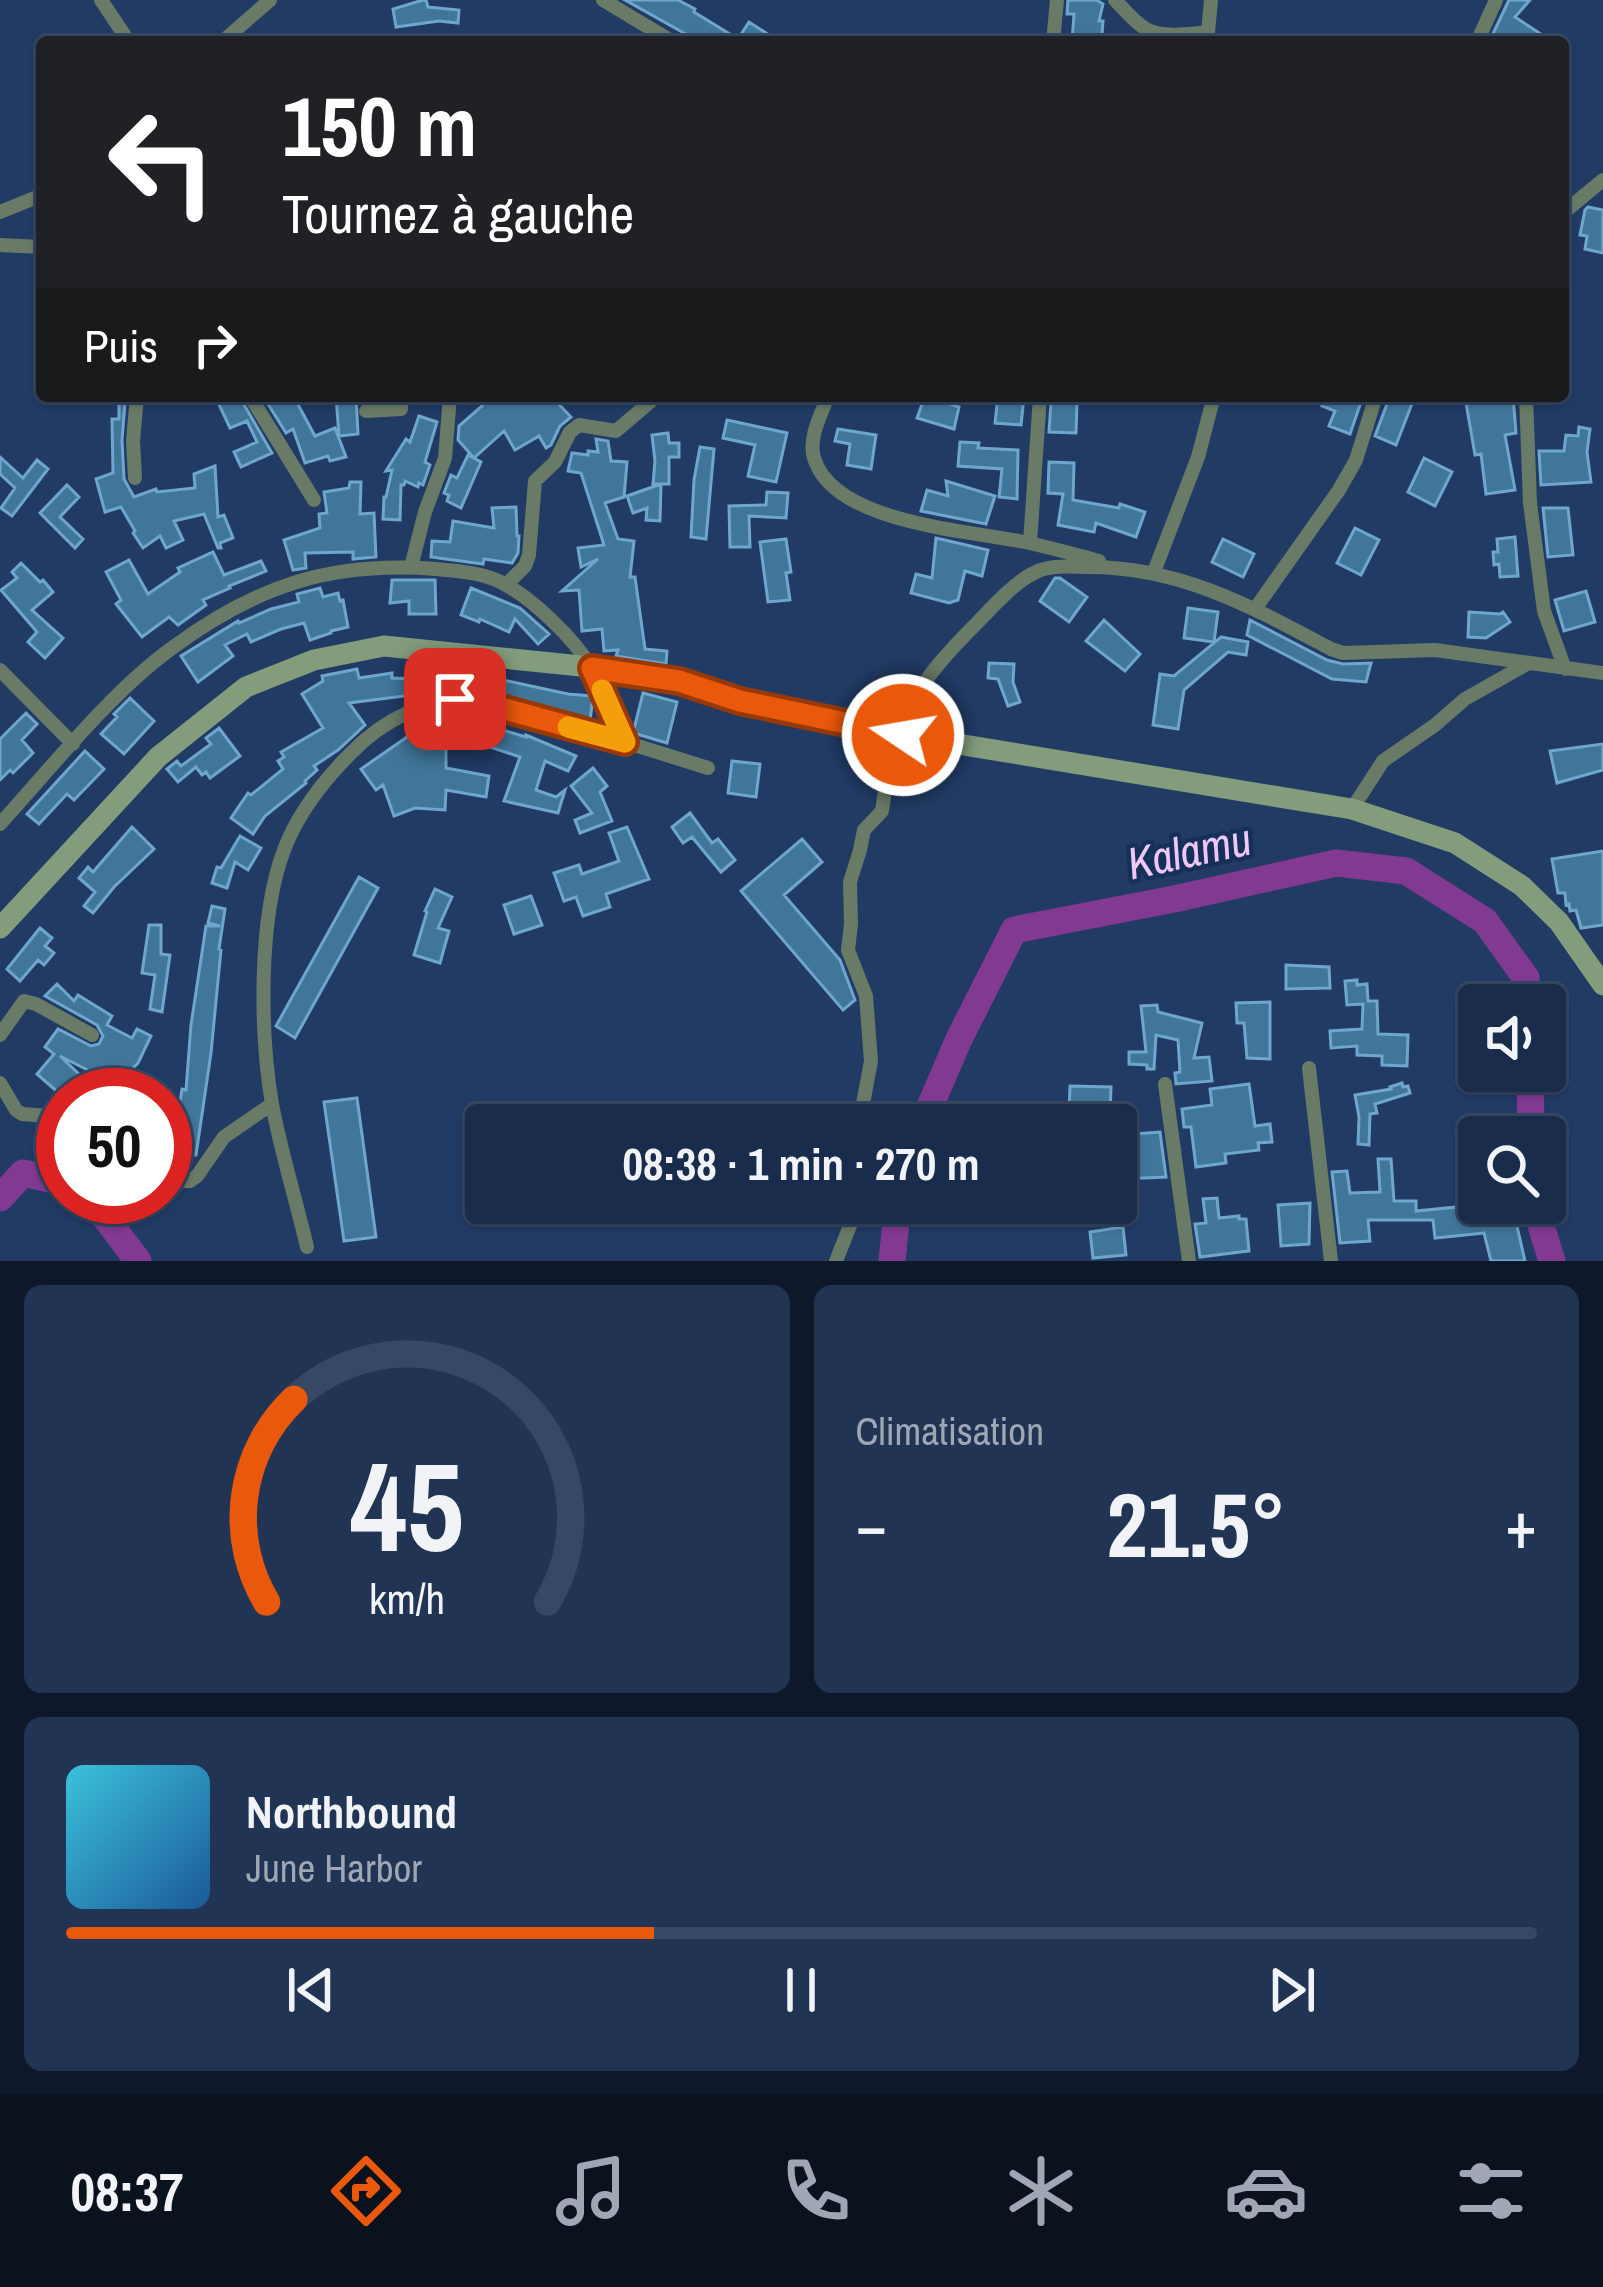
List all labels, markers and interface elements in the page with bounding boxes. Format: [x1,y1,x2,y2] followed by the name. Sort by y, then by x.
[282,69,477,182] text: 150 m
[84,84,240,240] icon: left
[282,177,634,250] text: Tournez à gauche
[182,312,248,378] icon: right
[84,315,158,376] text: Puis
[404,648,506,750] pin
[422,666,488,732] icon: arrive
[840,672,966,798] position arrow
[1121,808,1256,893] water label: Kalamu
[1458,984,1566,1224] map controls
[1458,984,1566,1092] button: sound
[36,1068,192,1224] speed limit sign: 50
[1458,1116,1566,1224] button: search
[623,1133,979,1194] text: 08:38 · 1 min · 270 m
[856,1405,1044,1457] text: Climatisation
[350,1422,464,1590] text: 45
[1106,1464,1286,1585] text: 21.5°
[856,1480,887,1569] text: −
[1505,1480,1537,1569] text: +
[369,1570,445,1627] text: km/h
[246,1781,457,1842] text: Northbound
[246,1842,422,1894] text: June Harbor
[278,1957,344,2023] icon: previous
[768,1957,834,2023] icon: pause
[1259,1957,1325,2023] icon: next
[324,2149,408,2233] icon: directions
[549,2149,633,2233] icon: music
[774,2149,858,2233] icon: phone
[999,2149,1083,2233] icon: climate
[1224,2149,1308,2233] icon: car
[1449,2149,1533,2233] icon: filters
[70,2155,184,2228] text: 08:37

